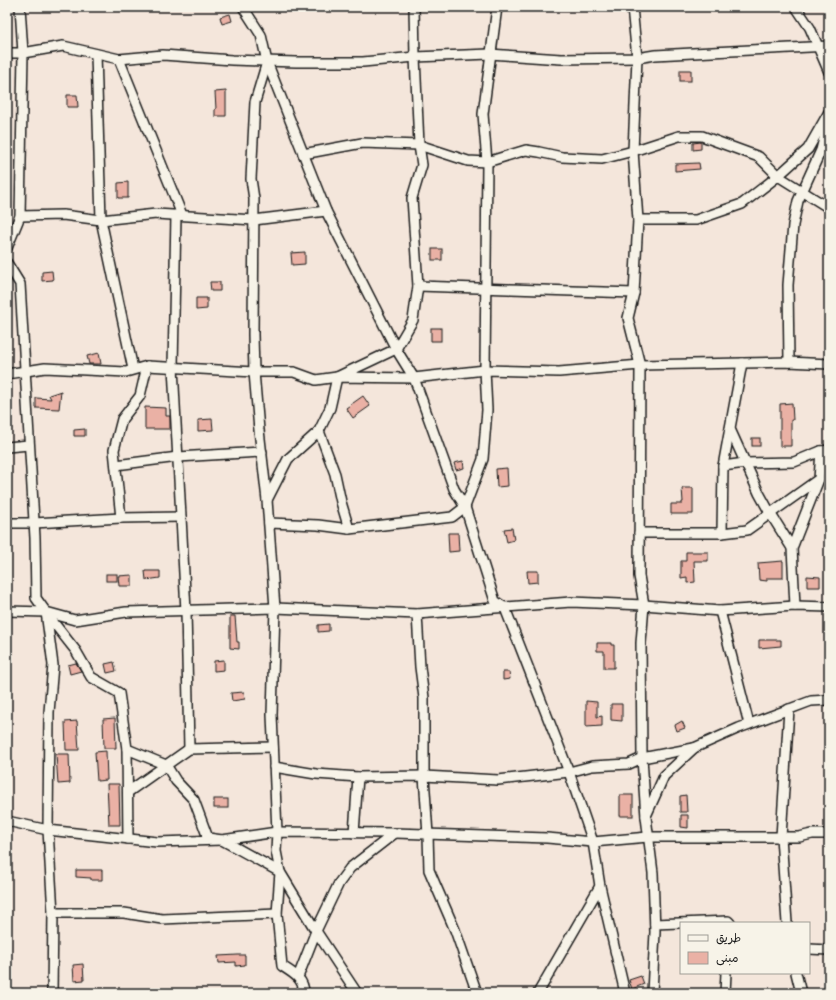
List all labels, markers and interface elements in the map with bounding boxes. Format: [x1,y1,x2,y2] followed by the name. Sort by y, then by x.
[680,922,810,974] legend
[716,930,741,947] text: طريق
[716,950,739,967] text: مبنى

